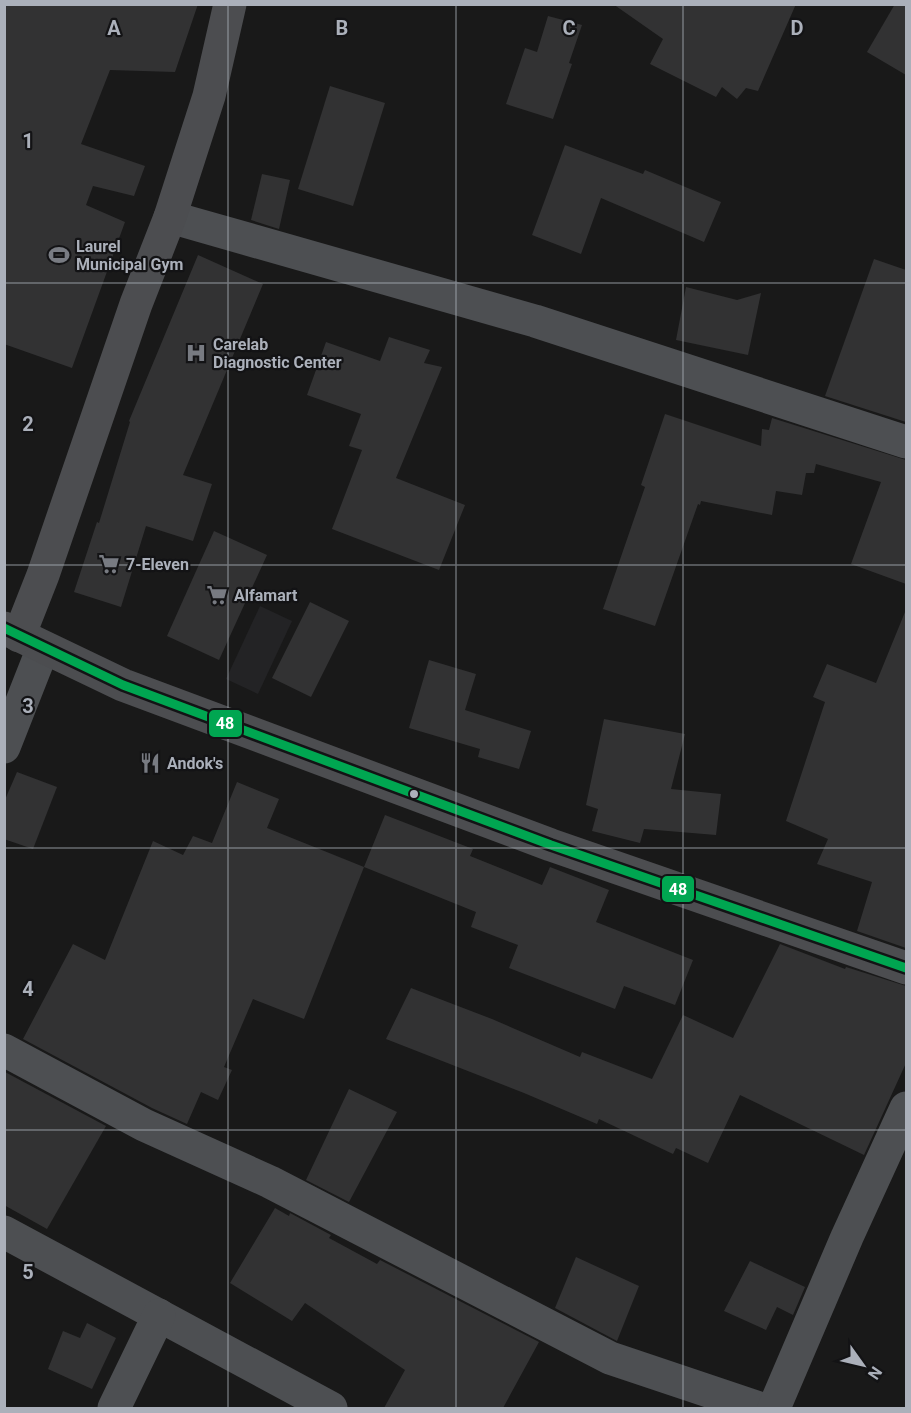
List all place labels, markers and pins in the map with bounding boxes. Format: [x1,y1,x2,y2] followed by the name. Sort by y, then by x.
[76,237,183,274] place label: Laurel Municipal Gym
[47,243,71,267] sports icon: Laurel Municipal Gym
[213,335,342,372] place label: Carelab Diagnostic Center
[184,341,208,365] hospital icon: Carelab Diagnostic Center
[97,552,121,576] supermarket icon: 7-Eleven
[126,555,189,574] place label: 7-Eleven
[205,583,229,607] supermarket icon: Alfamart
[234,586,298,605] place label: Alfamart
[138,751,162,775] restaurant icon: Andok's
[167,754,223,773] place label: Andok's
[408,788,420,800] unlabelled marker

